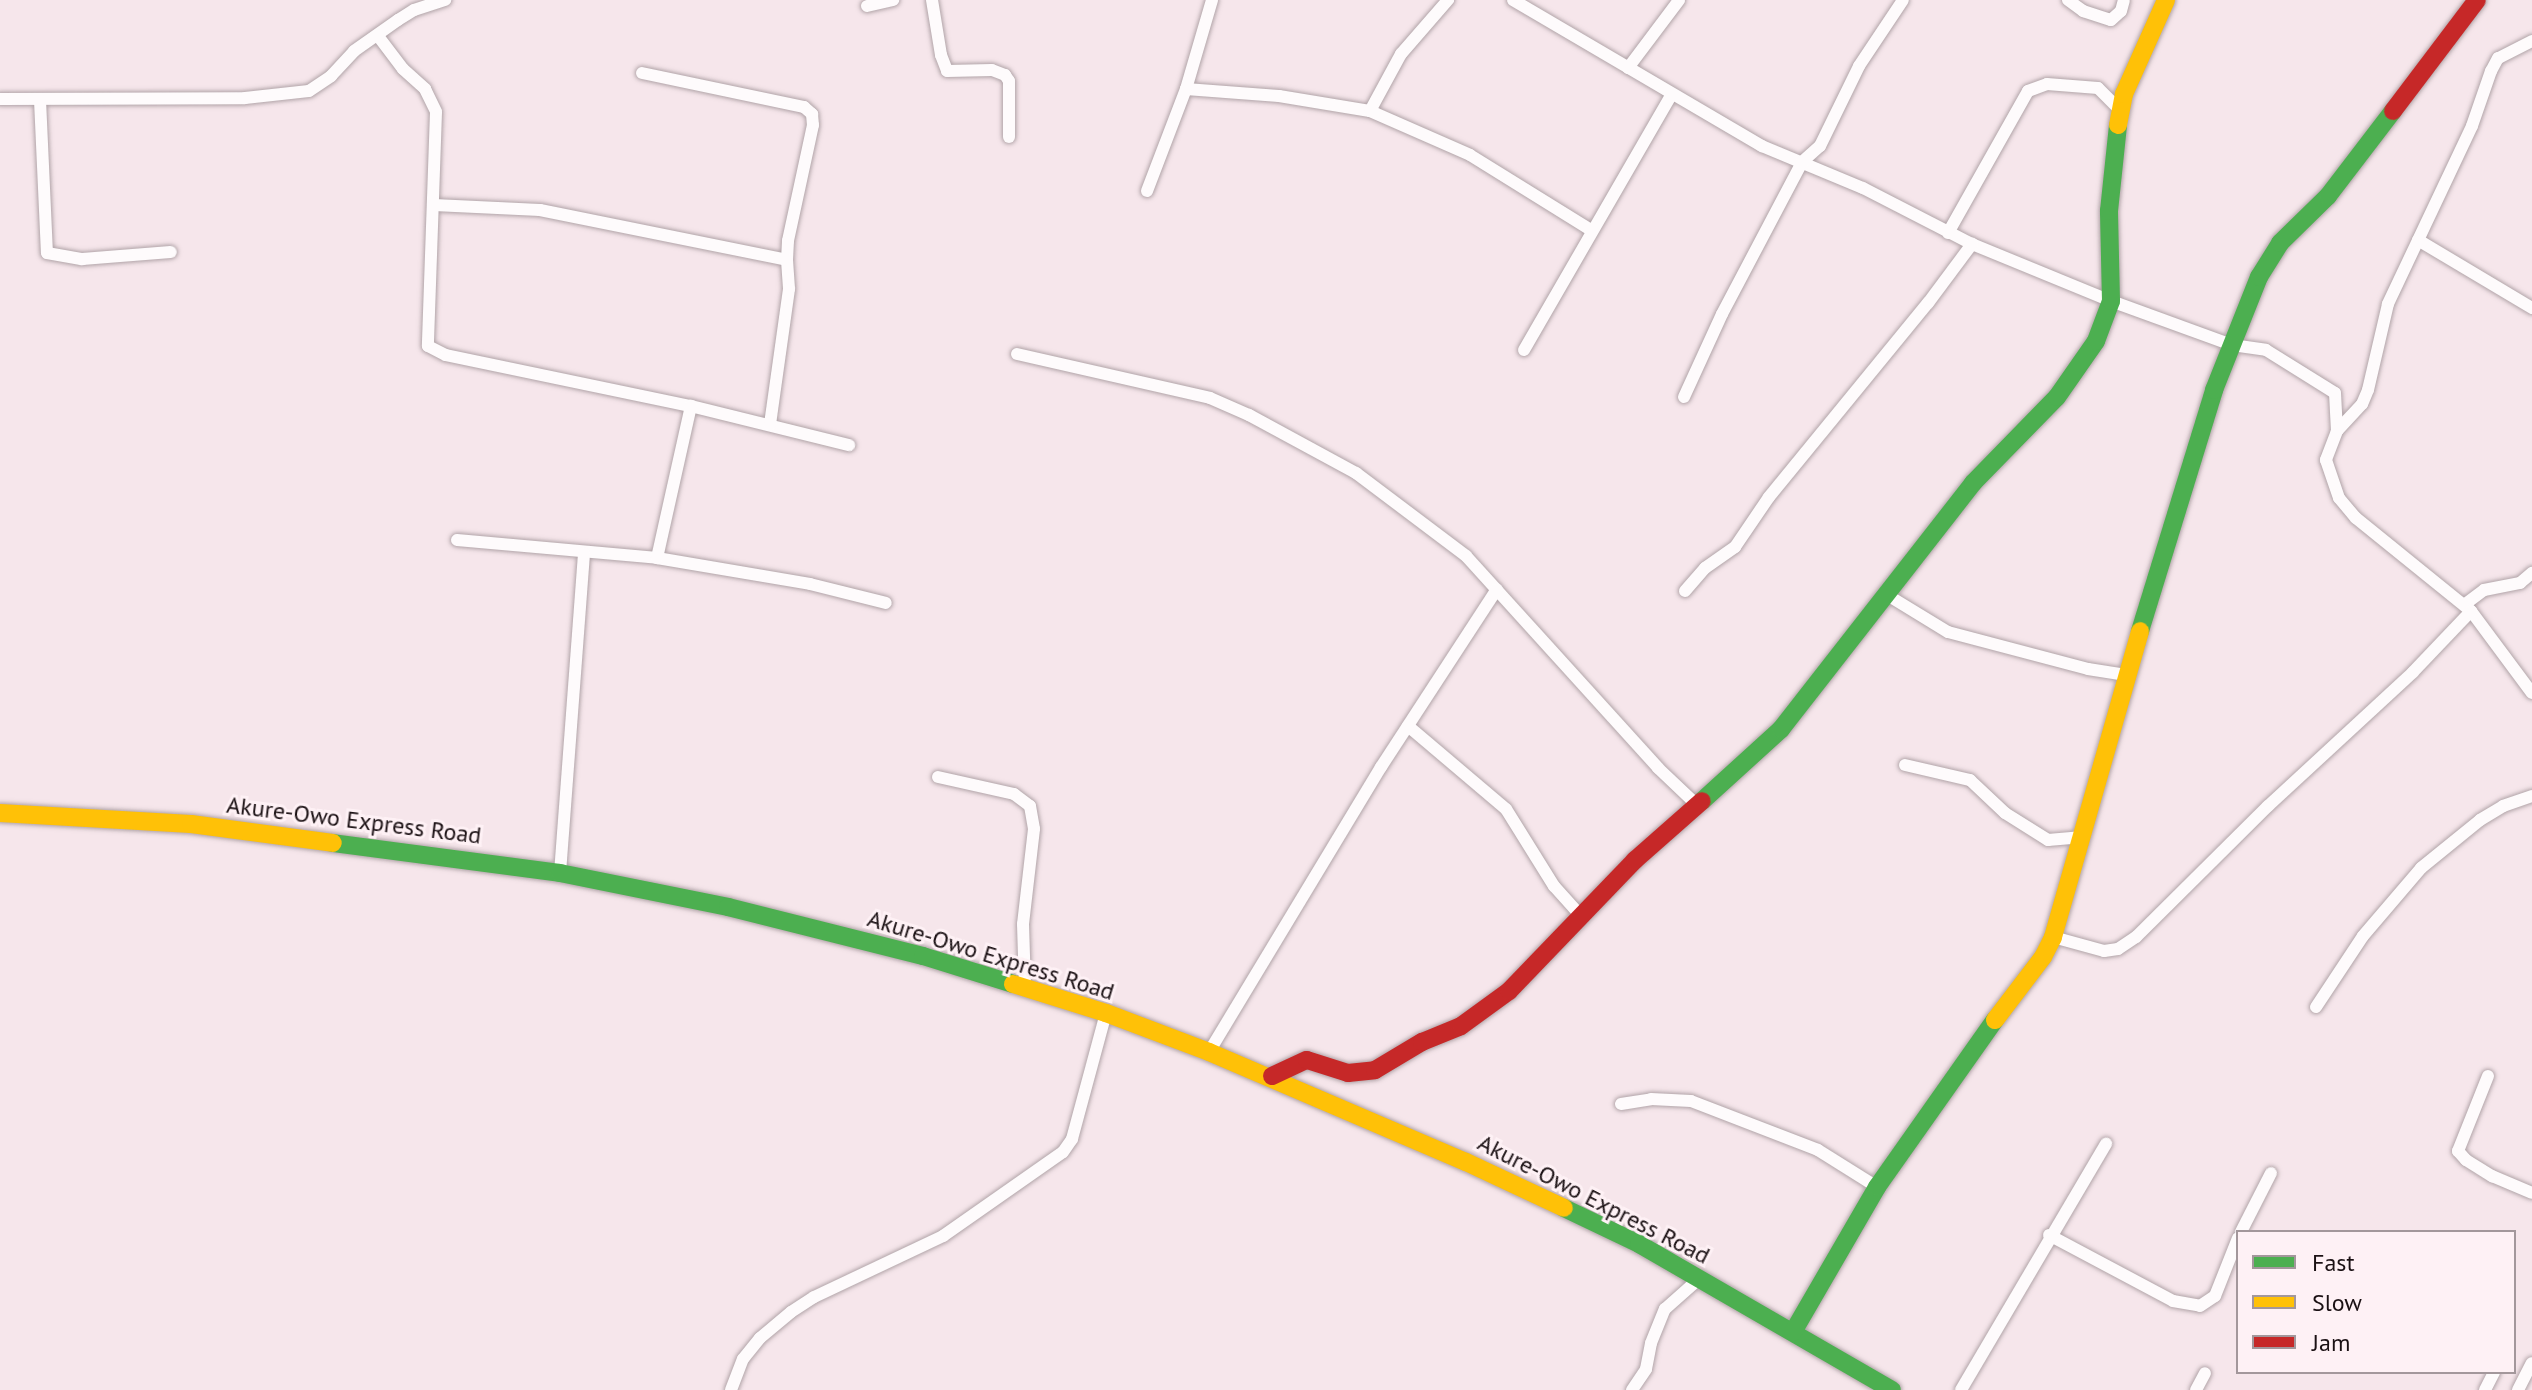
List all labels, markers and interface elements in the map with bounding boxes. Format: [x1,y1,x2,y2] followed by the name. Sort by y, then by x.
[225,790,483,850] street label: Akure-Owo Express Road
[864,904,1118,1006] street label: Akure-Owo Express Road
[1473,1128,1715,1270] street label: Akure-Owo Express Road
[2236,1230,2516,1374] legend
[2312,1247,2355,1278] text: Fast
[2312,1287,2362,1318] text: Slow
[2312,1327,2350,1358] text: Jam

